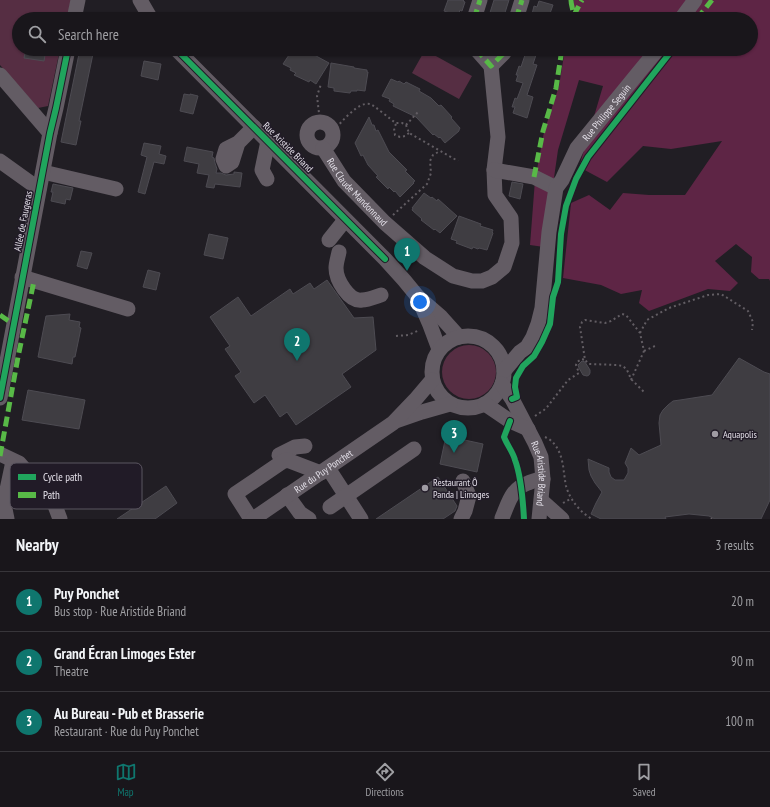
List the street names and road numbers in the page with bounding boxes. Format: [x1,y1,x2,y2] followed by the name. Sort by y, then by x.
[579,81,633,143] street label: Rue Philippe Seguin
[260,119,316,175] street label: Rue Aristide Briand
[324,155,391,228] street label: Rue Claude Mandonnaud
[11,189,35,252] street label: Allée de Faugeras
[528,439,550,507] street label: Rue Aristide Briand
[291,446,355,496] street label: Rue du Puy Ponchet

